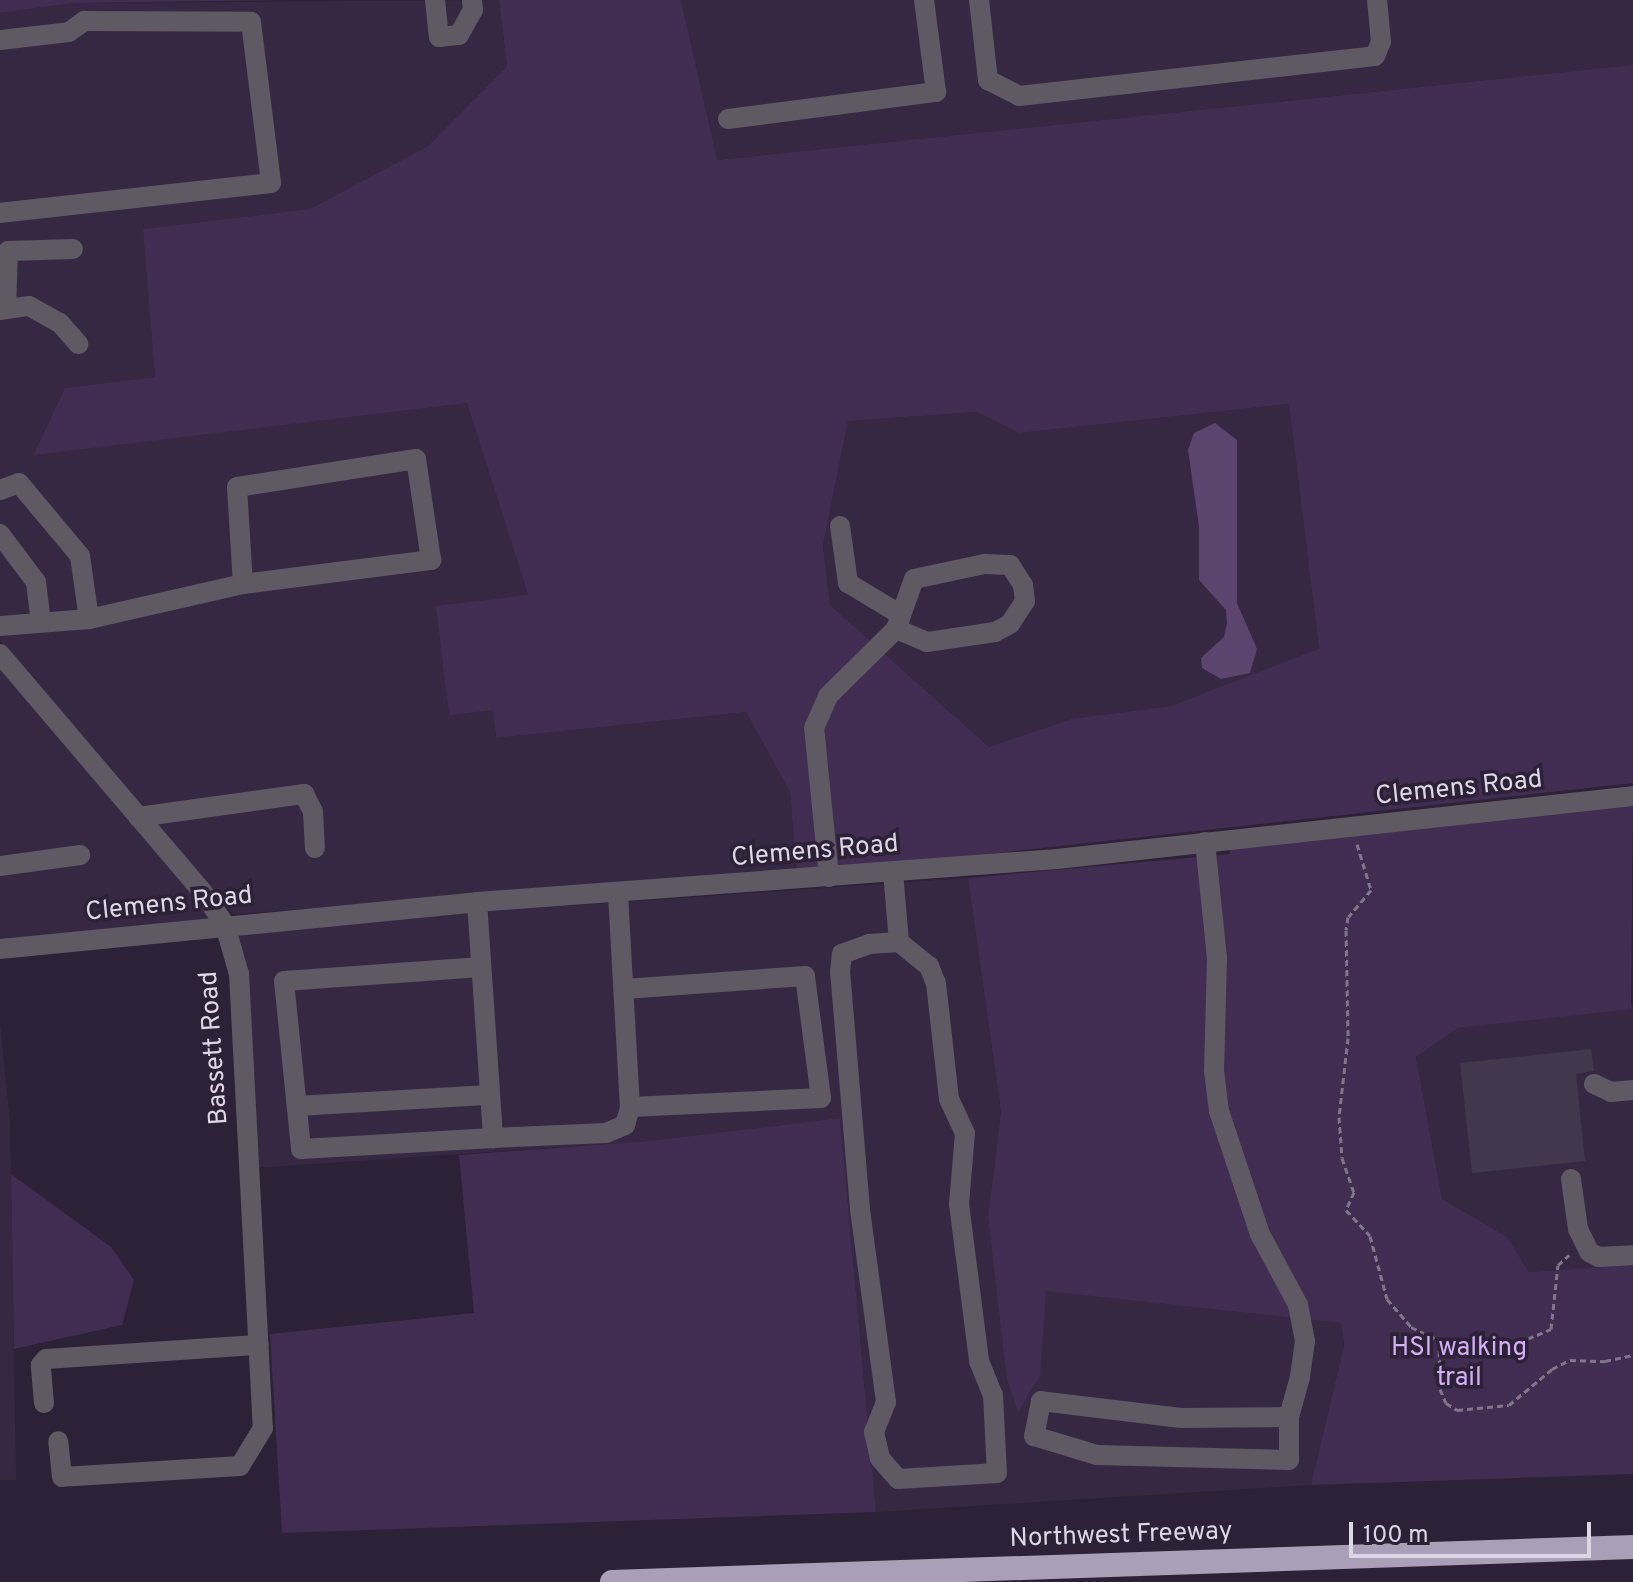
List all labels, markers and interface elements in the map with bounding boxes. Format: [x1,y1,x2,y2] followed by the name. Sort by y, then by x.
[1374,765,1544,813] street label: Clemens Road
[730,829,900,875] street label: Clemens Road
[84,881,254,929] street label: Clemens Road
[194,970,236,1126] street label: Bassett Road
[1391,1333,1527,1394] park label: HSI walking trail
[1353,1506,1595,1556] scale bar
[1009,1517,1233,1555] street label: Northwest Freeway
[1363,1521,1429,1551] text: 100 m

